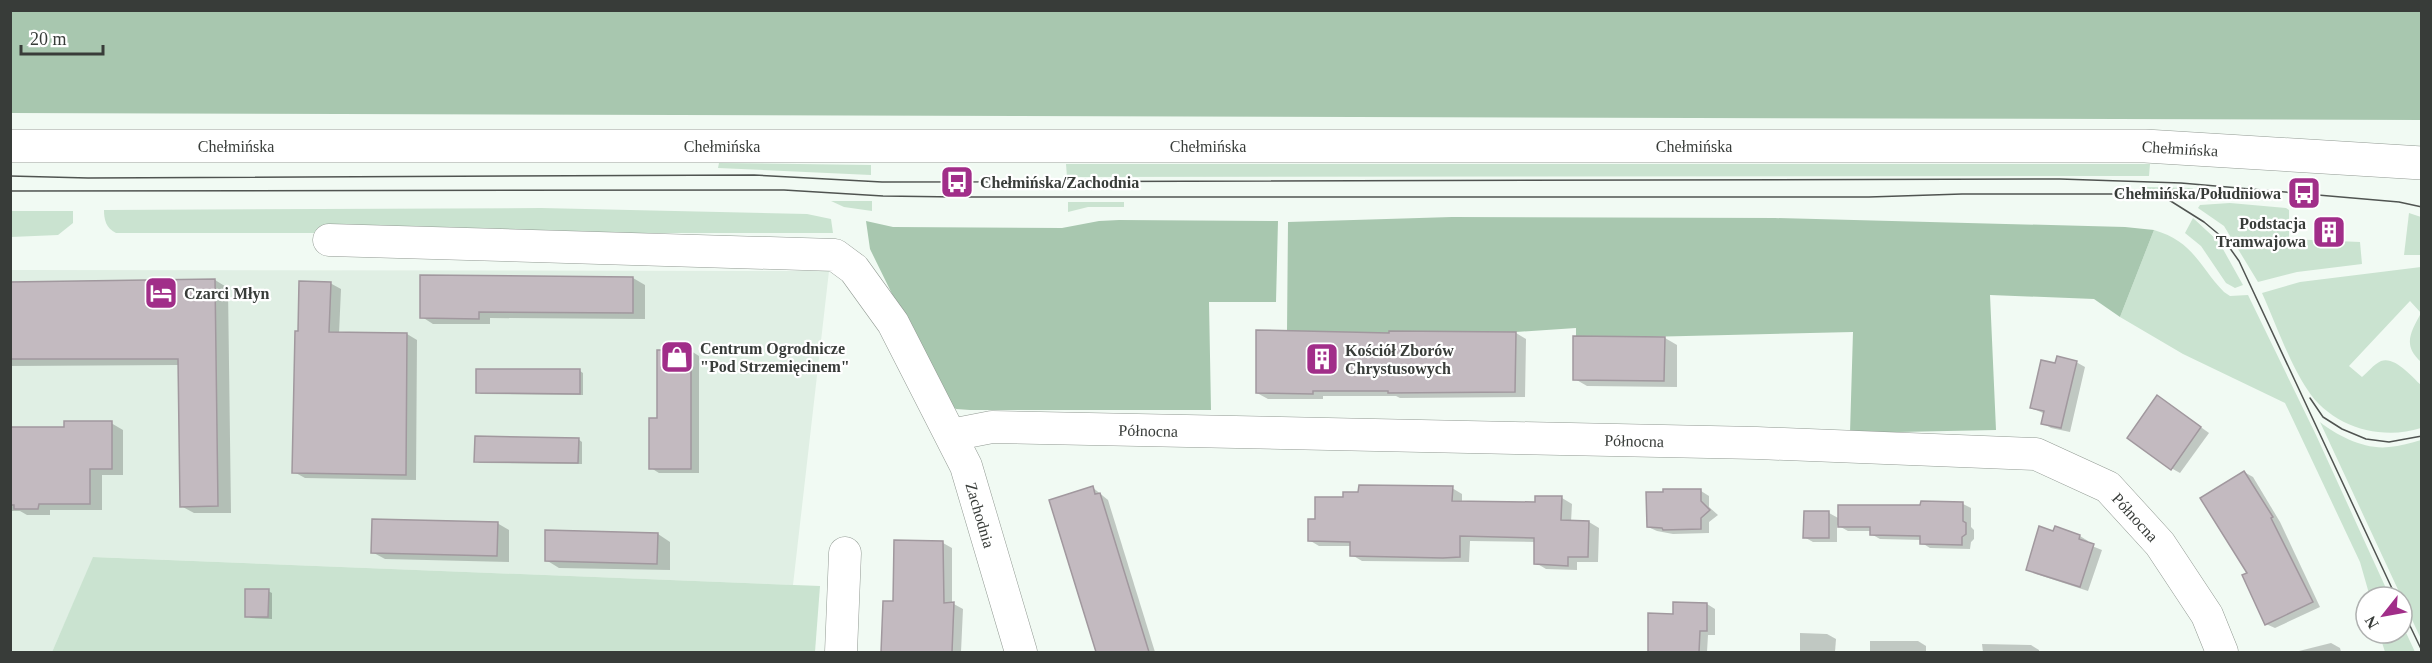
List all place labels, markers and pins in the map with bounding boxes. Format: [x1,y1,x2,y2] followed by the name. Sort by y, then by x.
[939,164,975,200] bus stop icon: Chełmińska/Zachodnia
[980,174,1139,191] place label: Chełmińska/Zachodnia
[2286,175,2322,211] bus stop icon: Chełmińska/Południowa
[2114,185,2281,202] place label: Chełmińska/Południowa
[2311,214,2347,250] building icon: Podstacja Tramwajowa
[2216,215,2306,251] place label: Podstacja Tramwajowa
[143,275,179,311] hotel icon: Czarci Młyn
[184,285,270,303] place label: Czarci Młyn
[659,339,695,375] shop icon: Centrum Ogrodnicze "Pod Strzemięcinem"
[700,340,850,376] place label: Centrum Ogrodnicze "Pod Strzemięcinem"
[1304,341,1340,377] building icon: Kościół Zborów Chrystusowych
[1345,342,1454,378] place label: Kościół Zborów Chrystusowych

